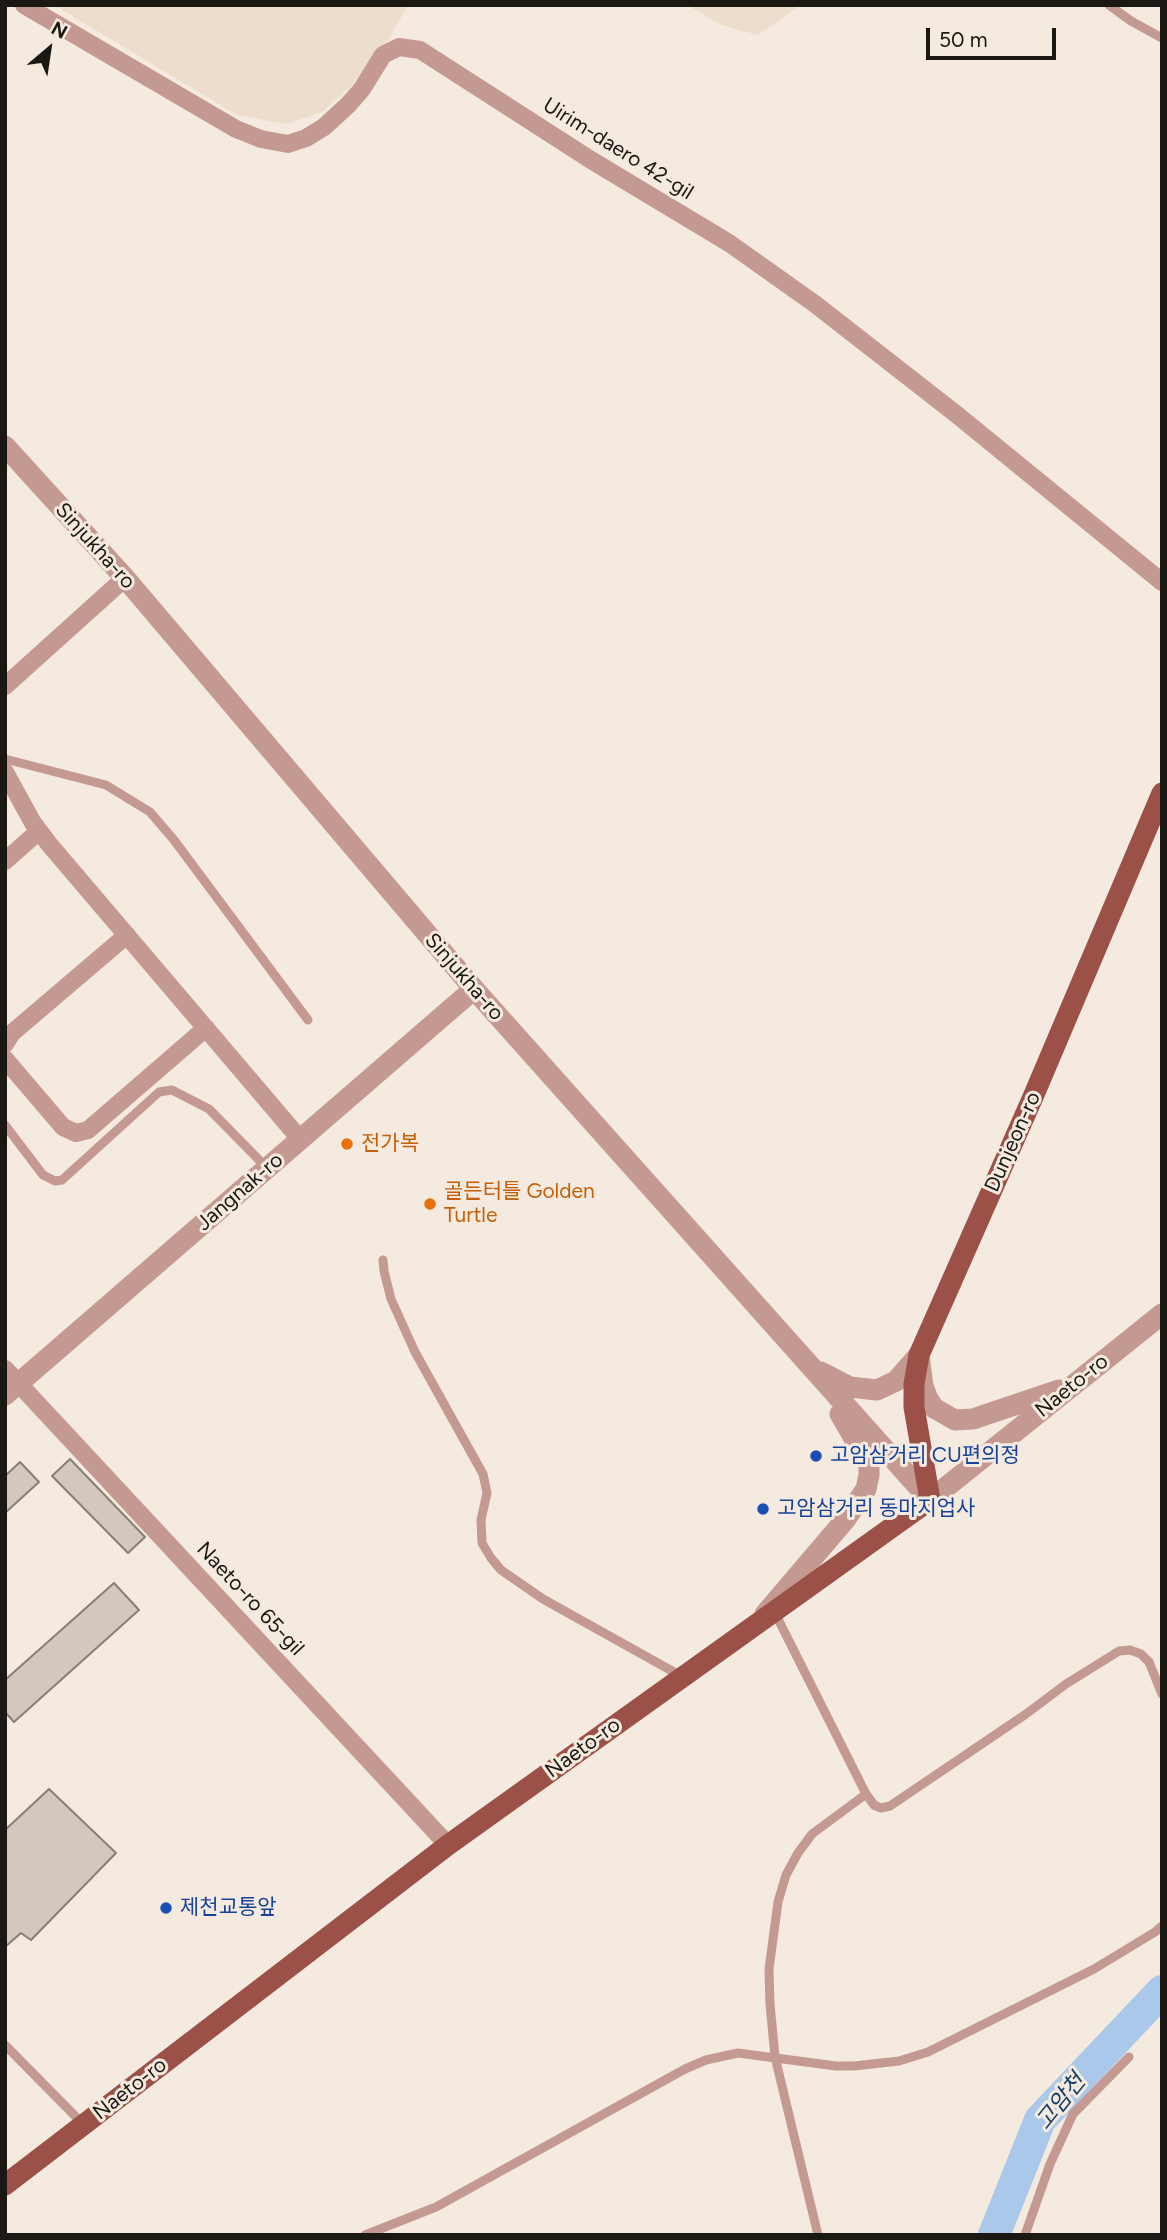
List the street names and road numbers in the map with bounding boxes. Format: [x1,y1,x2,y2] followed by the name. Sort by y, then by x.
[538,93,698,205] street label: Uirim-daero 42-gil
[50,498,140,594] street label: Sinjukha-ro
[419,928,509,1026] street label: Sinjukha-ro
[980,1088,1046,1196] street label: Dunjeon-ro
[192,1148,288,1236] street label: Jangnak-ro
[1030,1349,1114,1423] street label: Naeto-ro
[191,1537,309,1661] street label: Naeto-ro 65-gil
[541,1712,625,1784] street label: Naeto-ro
[88,2052,172,2126] street label: Naeto-ro

